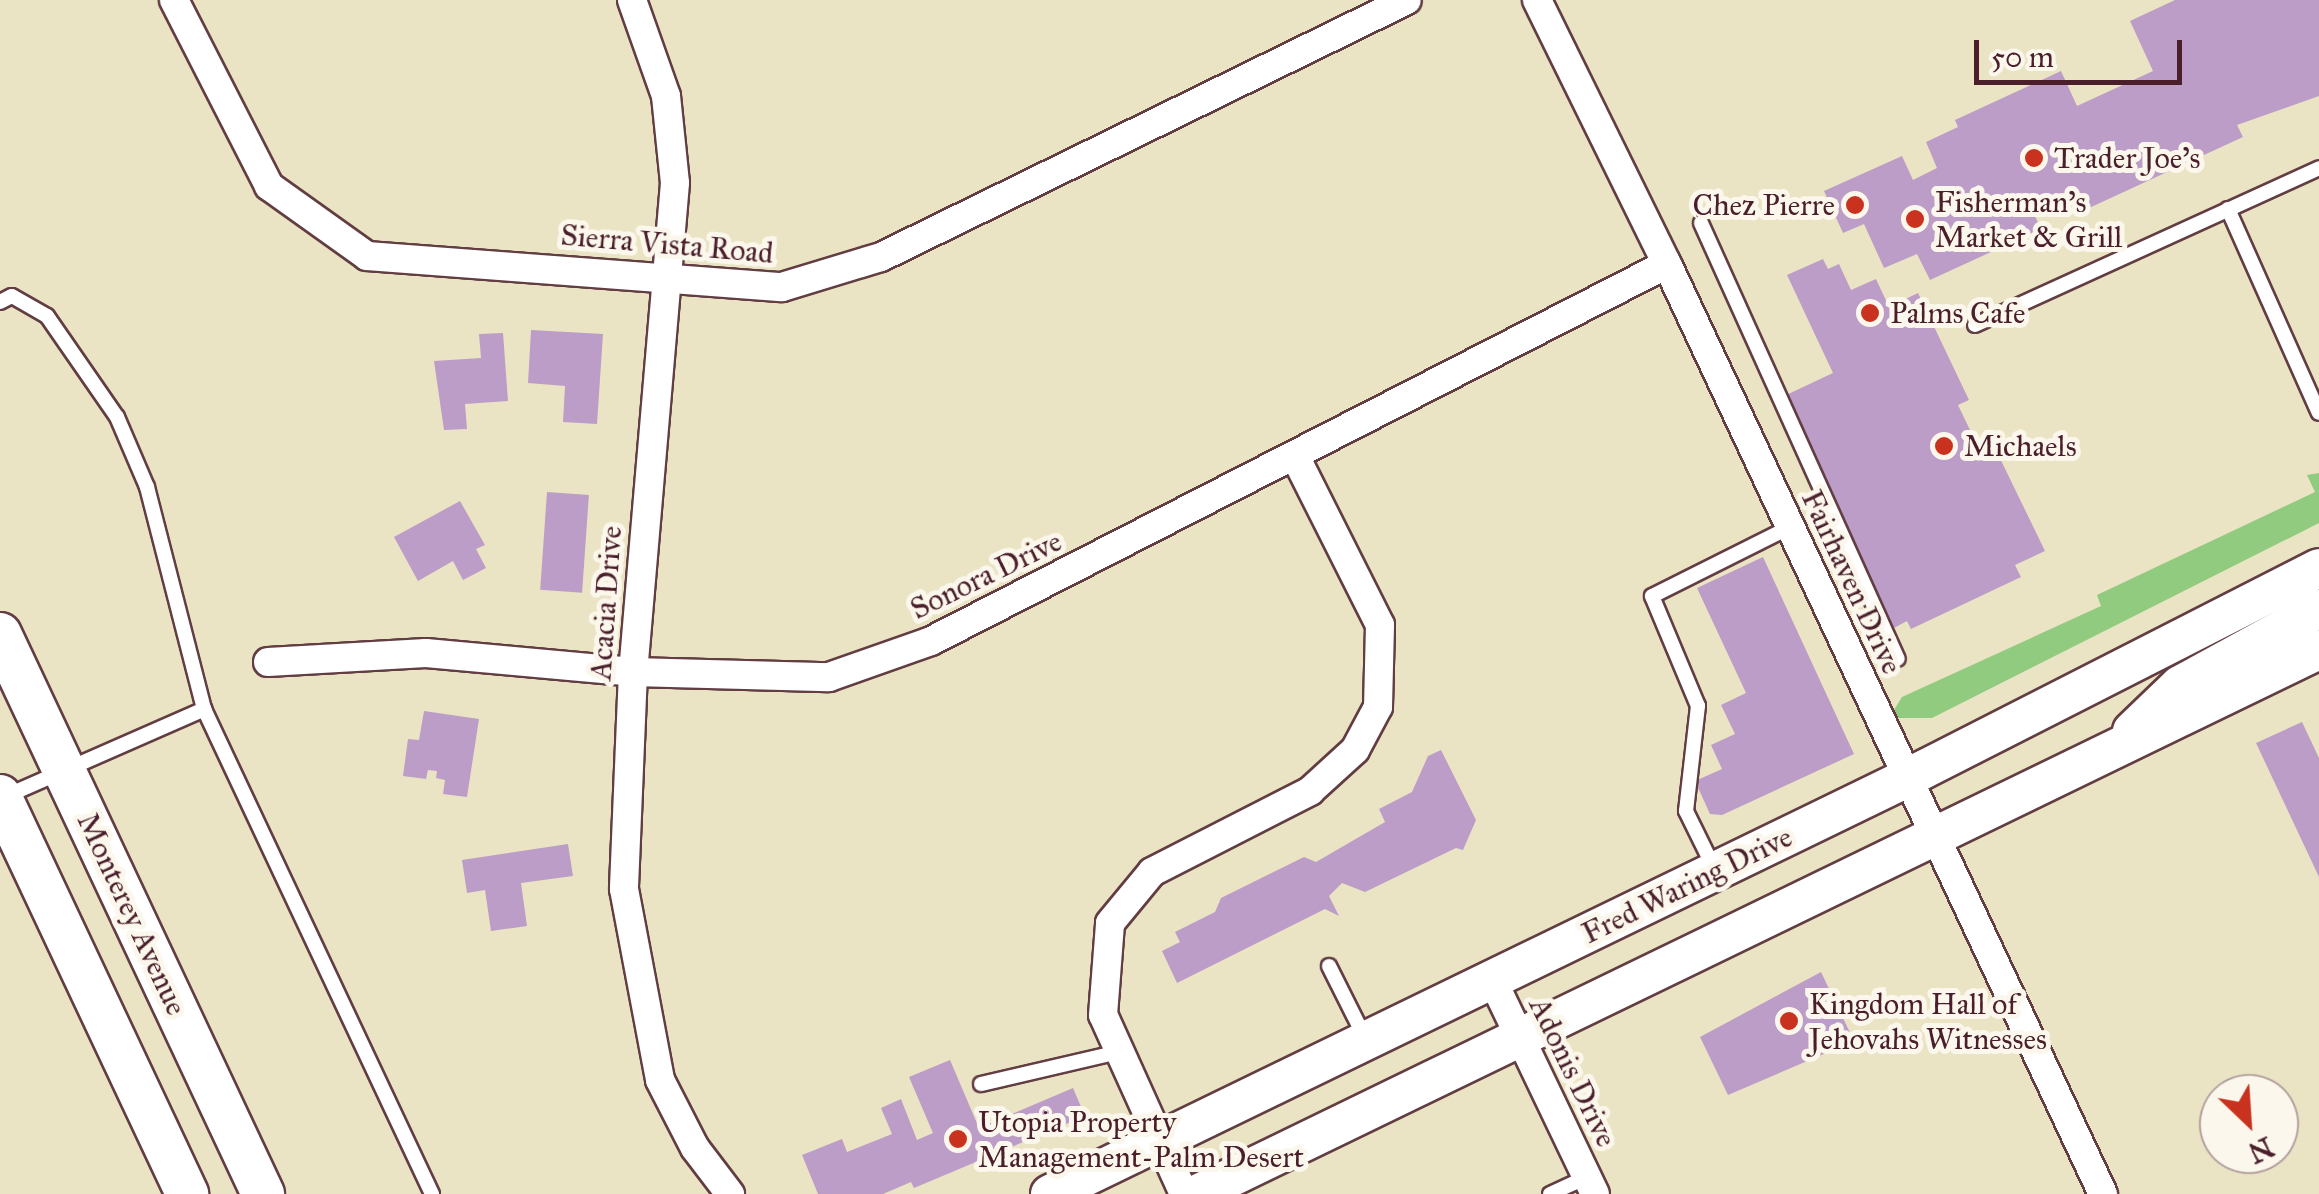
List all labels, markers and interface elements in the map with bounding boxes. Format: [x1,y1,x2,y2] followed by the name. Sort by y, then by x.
[1979,20,2186,82] scale bar
[1991,39,2054,75] text: 50 m
[2054,140,2201,176] place label: Trader Joe's
[2023,147,2045,169] marker: Trader Joe's
[1935,184,2122,254] place label: Fisherman's Market & Grill
[1693,187,1835,223] place label: Chez Pierre
[1844,194,1866,216] marker: Chez Pierre
[1904,208,1926,230] marker: Fisherman's Market & Grill
[559,217,775,271] street label: Sierra Vista Road
[1890,295,2025,331] place label: Palms Cafe
[1859,302,1881,324] marker: Palms Cafe
[1964,428,2077,464] place label: Michaels
[1933,435,1955,457] marker: Michaels
[1794,484,1910,680] street label: Fairhaven Drive
[904,523,1068,627] street label: Sonora Drive
[583,525,629,681] street label: Acacia Drive
[69,807,195,1021] street label: Monterey Avenue
[1576,819,1798,951] street label: Fred Waring Drive
[1809,986,2047,1056] place label: Kingdom Hall of Jehovahs Witnesses
[1521,991,1625,1153] street label: Adonis Drive
[1778,1010,1800,1032] marker: Kingdom Hall of Jehovahs Witnesses
[2199,1074,2299,1174] north arrow
[978,1104,1304,1174] place label: Utopia Property Management-Palm Desert
[947,1128,969,1150] marker: Utopia Property Management-Palm Desert
[2243,1129,2279,1171] text: N

